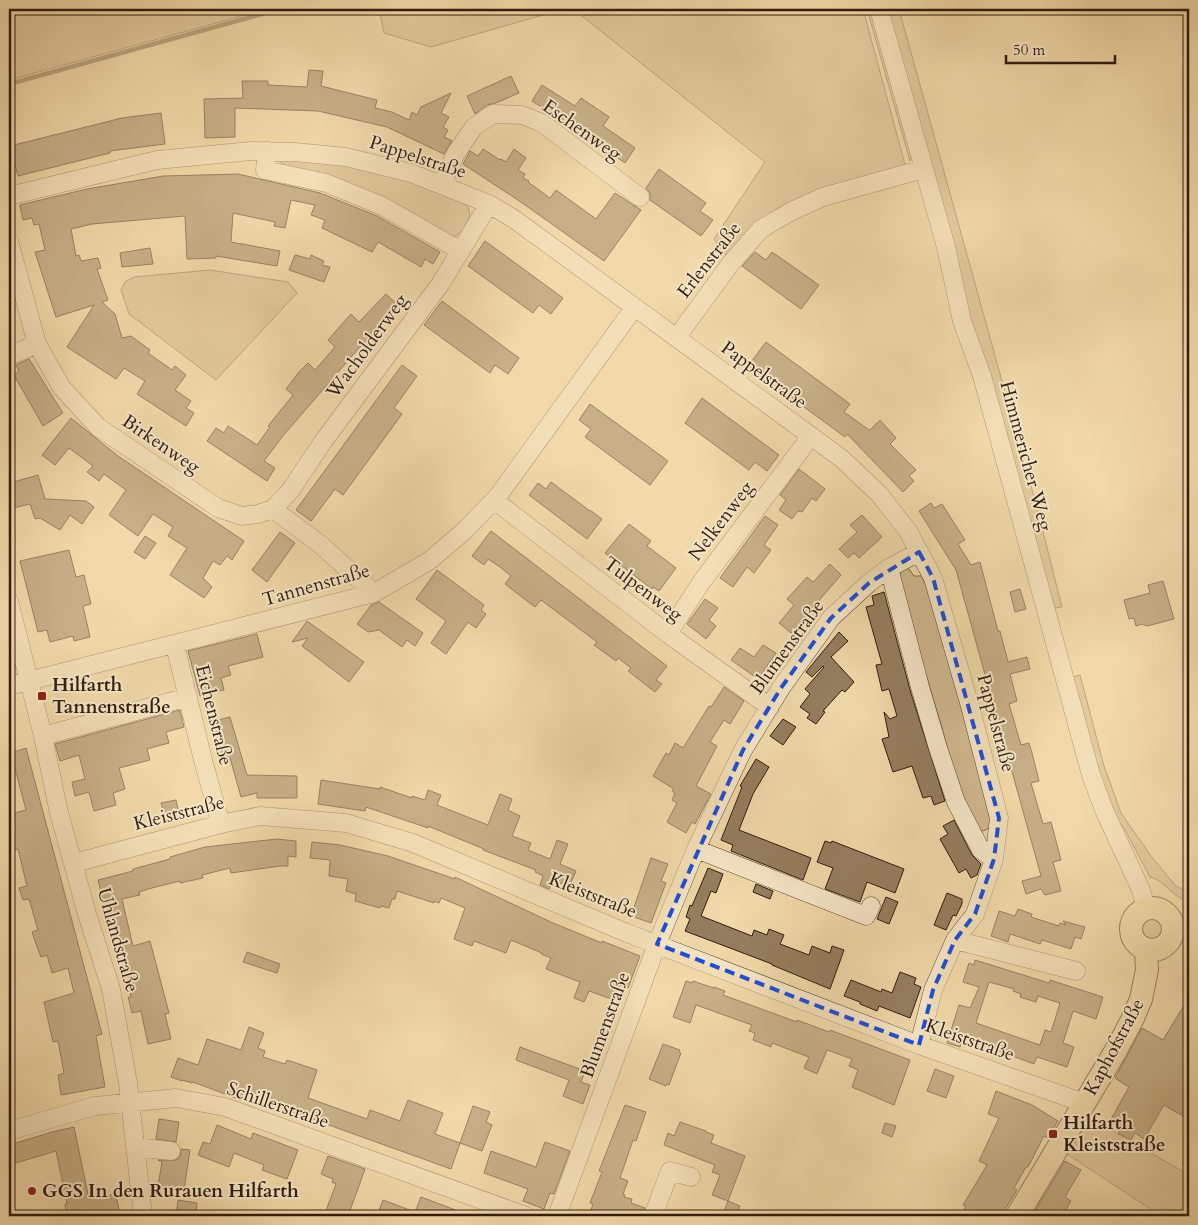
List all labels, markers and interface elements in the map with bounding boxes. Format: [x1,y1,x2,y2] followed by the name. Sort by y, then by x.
[1006,32,1114,64] scale bar
[1013,40,1045,60] text: 50 m
[537,93,627,167] street label: Eschenweg
[366,129,470,185] street label: Pappelstraße
[671,216,747,304] street label: Erlenstraße
[320,288,414,404] street label: Wacholderweg
[716,335,812,415] street label: Pappelstraße
[993,378,1059,534] street label: Himmericher Weg
[117,408,206,480] street label: Birkenweg
[682,475,760,566] street label: Nelkenweg
[598,551,688,628] street label: Tulpenweg
[259,557,373,613] street label: Tannenstraße
[744,594,830,700] street label: Blumenstraße
[189,662,239,768] street label: Eichenstraße
[970,671,1022,775] street label: Pappelstraße
[52,672,171,720] place label: Hilfarth Tannenstraße
[36,690,48,702] marker: Hilfarth Tannenstraße
[131,789,227,837] street label: Kleiststraße
[545,866,641,924] street label: Kleiststraße
[91,885,145,995] street label: Uhlandstraße
[574,968,636,1082] street label: Blumenstraße
[1078,994,1150,1100] street label: Kaphofstraße
[922,1013,1018,1067] street label: Kleiststraße
[223,1075,333,1135] street label: Schillerstraße
[1063,1110,1165,1158] place label: Hilfarth Kleiststraße
[1047,1128,1059,1140] marker: Hilfarth Kleiststraße
[42,1178,299,1204] place label: GGS In den Rurauen Hilfarth
[26,1185,38,1197] marker: GGS In den Rurauen Hilfarth

